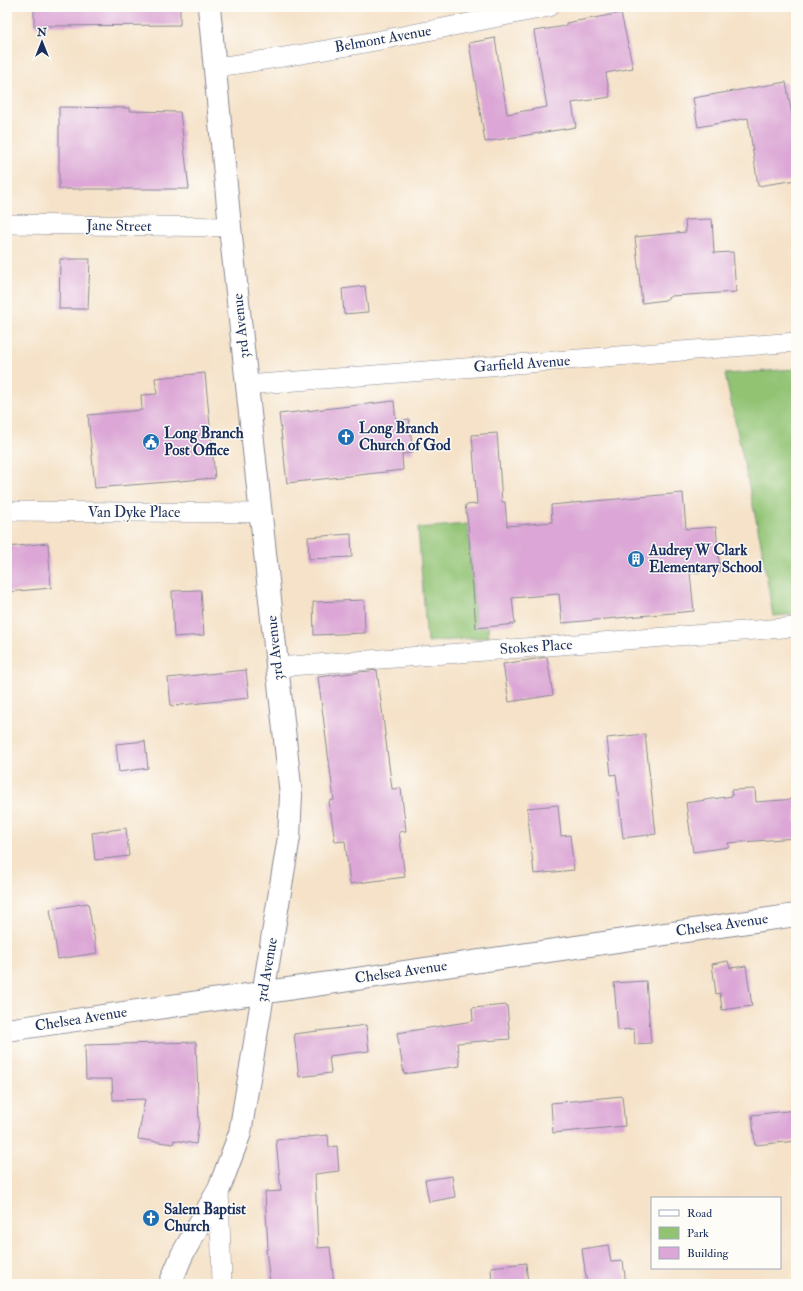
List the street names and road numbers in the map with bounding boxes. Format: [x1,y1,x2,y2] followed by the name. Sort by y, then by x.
[333,21,433,57] street label: Belmont Avenue
[85,216,152,237] street label: Jane Street
[228,293,254,359] street label: 3rd Avenue
[473,351,571,377] street label: Garfield Avenue
[88,503,180,522] street label: Van Dyke Place
[262,615,288,681] street label: 3rd Avenue
[499,635,573,659] street label: Stokes Place
[675,909,769,941] street label: Chelsea Avenue
[252,936,282,1004] street label: 3rd Avenue
[354,956,448,988] street label: Chelsea Avenue
[34,1002,128,1036] street label: Chelsea Avenue

